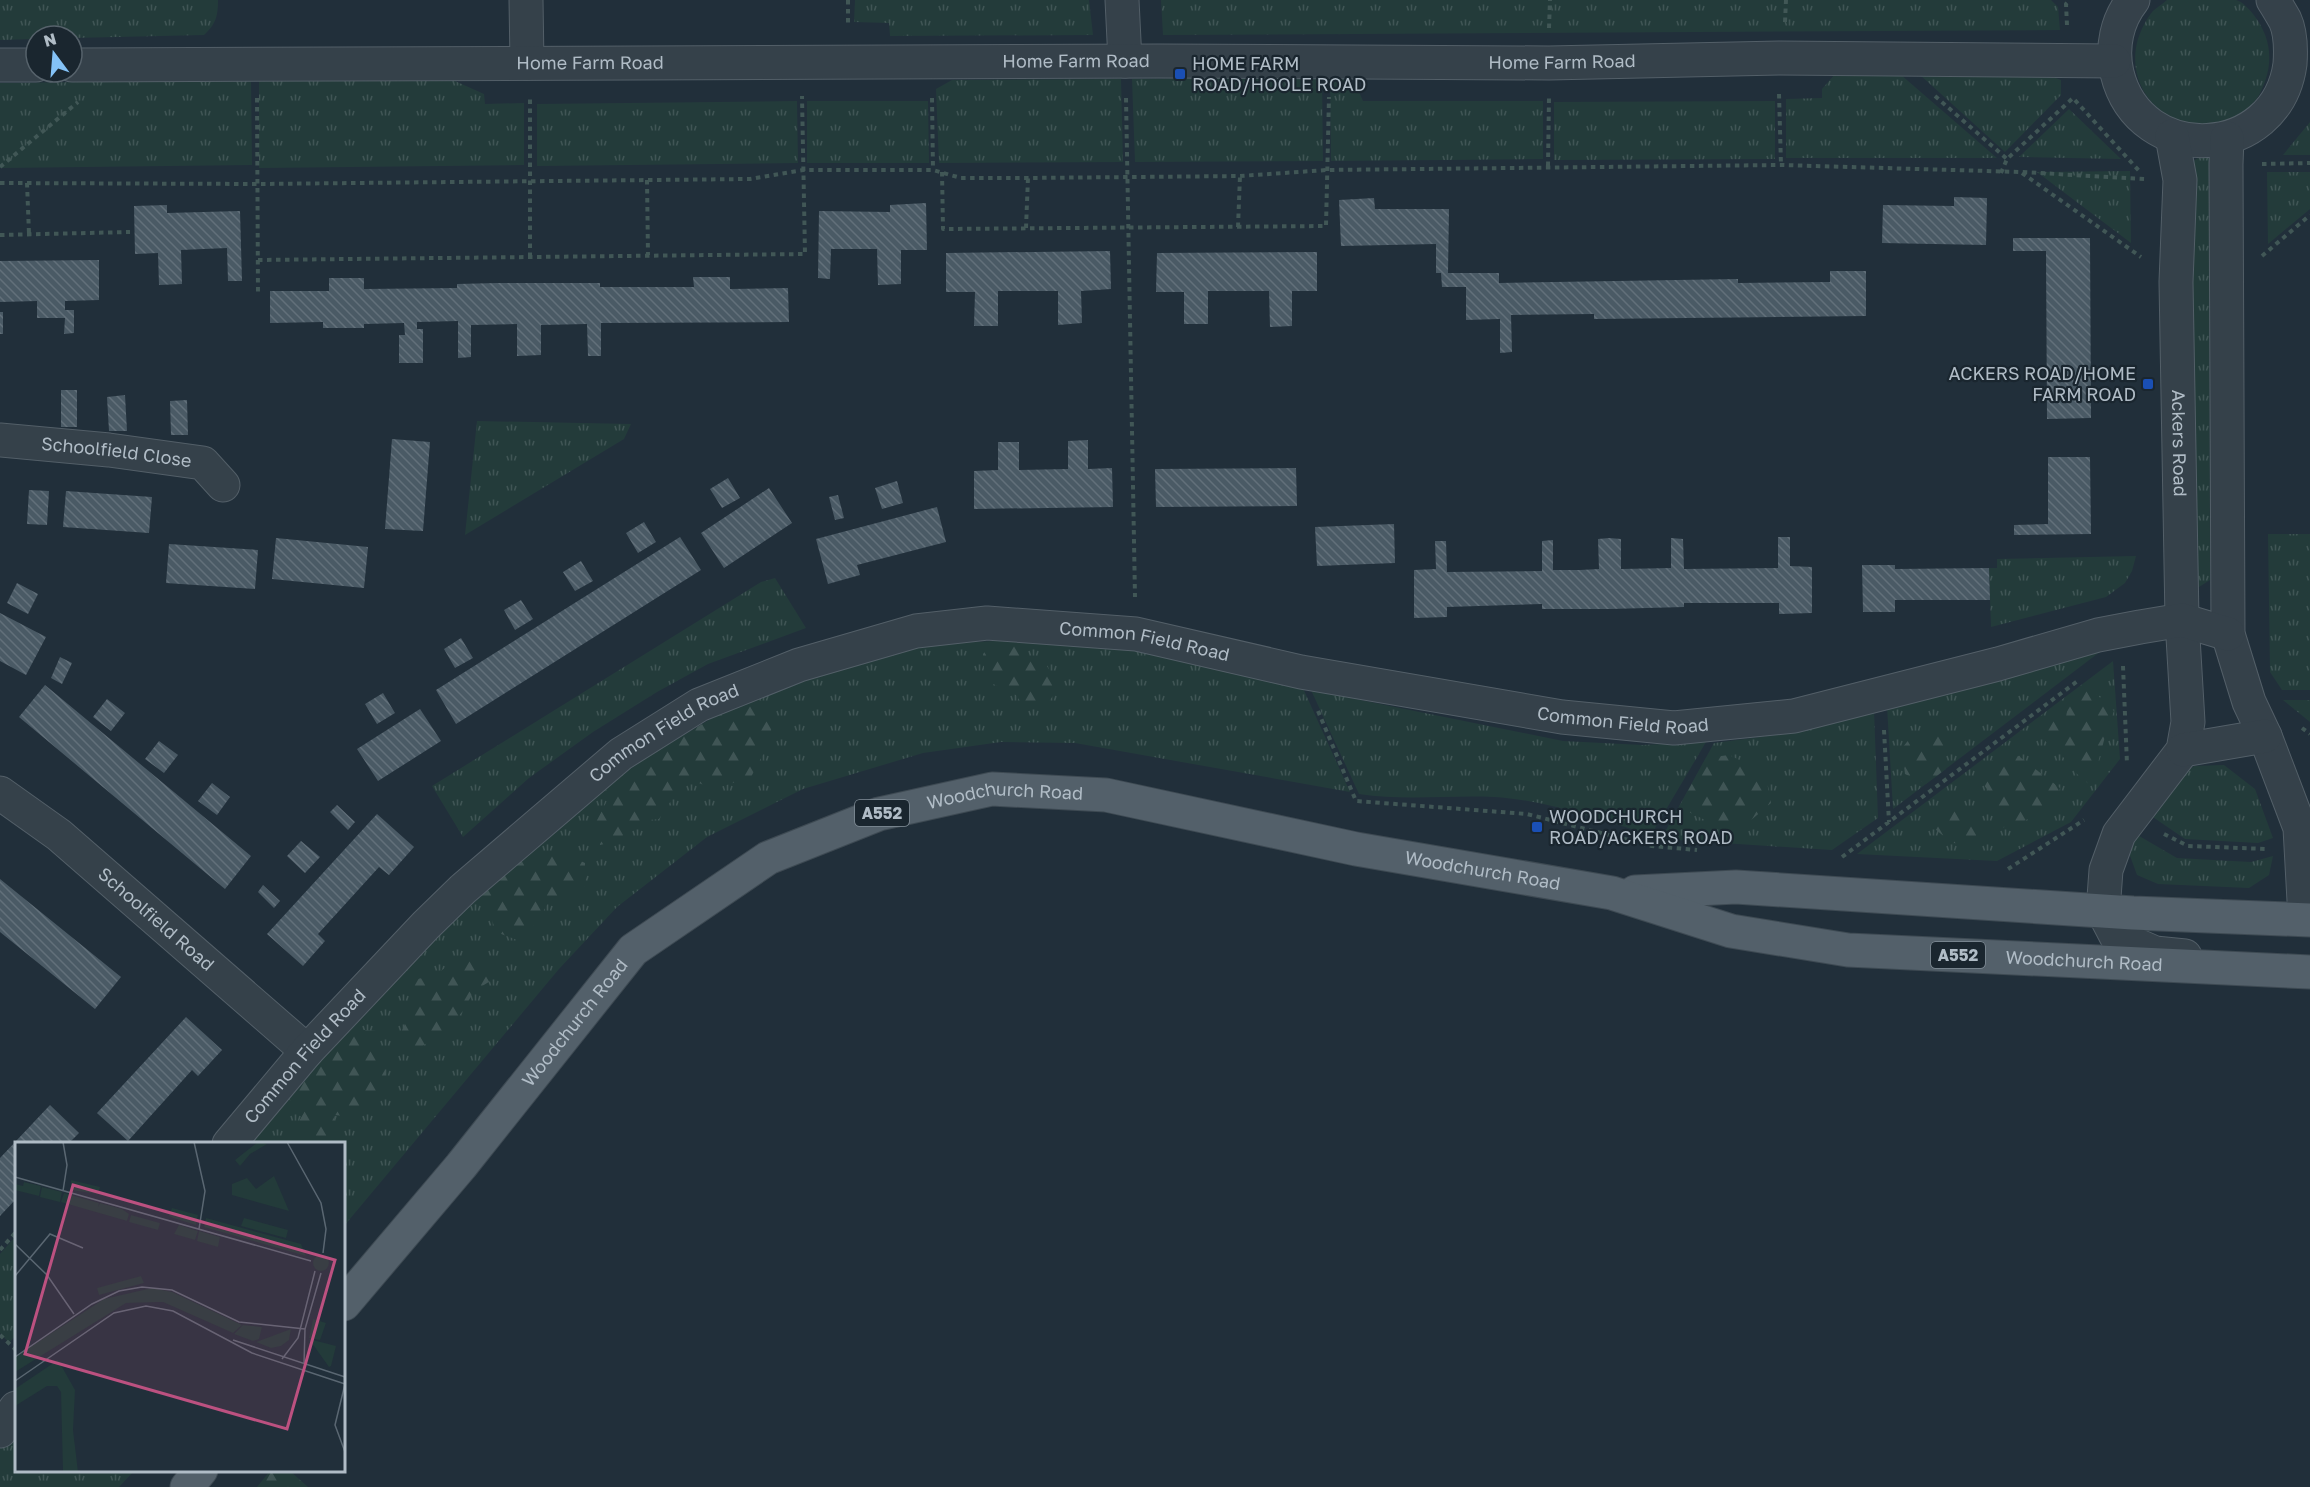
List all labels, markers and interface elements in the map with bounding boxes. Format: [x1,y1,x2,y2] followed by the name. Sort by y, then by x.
[24,24,84,84] north arrow
[41,28,58,51] text: N
[1002,49,1150,72] street label: Home Farm Road
[1488,49,1636,73] street label: Home Farm Road
[516,51,664,73] street label: Home Farm Road
[1192,52,1366,95] place label: HOME FARM ROAD/HOOLE ROAD
[1173,67,1187,81] marker: HOME FARM ROAD/HOOLE ROAD
[1948,362,2136,405] place label: ACKERS ROAD/HOME FARM ROAD
[2141,377,2155,391] marker: ACKERS ROAD/HOME FARM ROAD
[2168,389,2192,497] street label: Ackers Road
[40,432,193,471] street label: Schoolfield Close
[1059,616,1232,665] street label: Common Field Road
[584,678,742,787] street label: Common Field Road
[1536,701,1710,738] street label: Common Field Road
[925,776,1084,813] street label: Woodchurch Road
[855,800,909,826] road number: A552
[1549,805,1733,848] place label: WOODCHURCH ROAD/ACKERS ROAD
[1530,820,1544,834] marker: WOODCHURCH ROAD/ACKERS ROAD
[1403,846,1562,894] street label: Woodchurch Road
[94,862,219,975] street label: Schoolfield Road
[1931,942,1985,968] road number: A552
[2005,946,2163,975] street label: Woodchurch Road
[517,954,632,1091] street label: Woodchurch Road
[239,984,370,1128] street label: Common Field Road
[15,1142,345,1472] inset map

